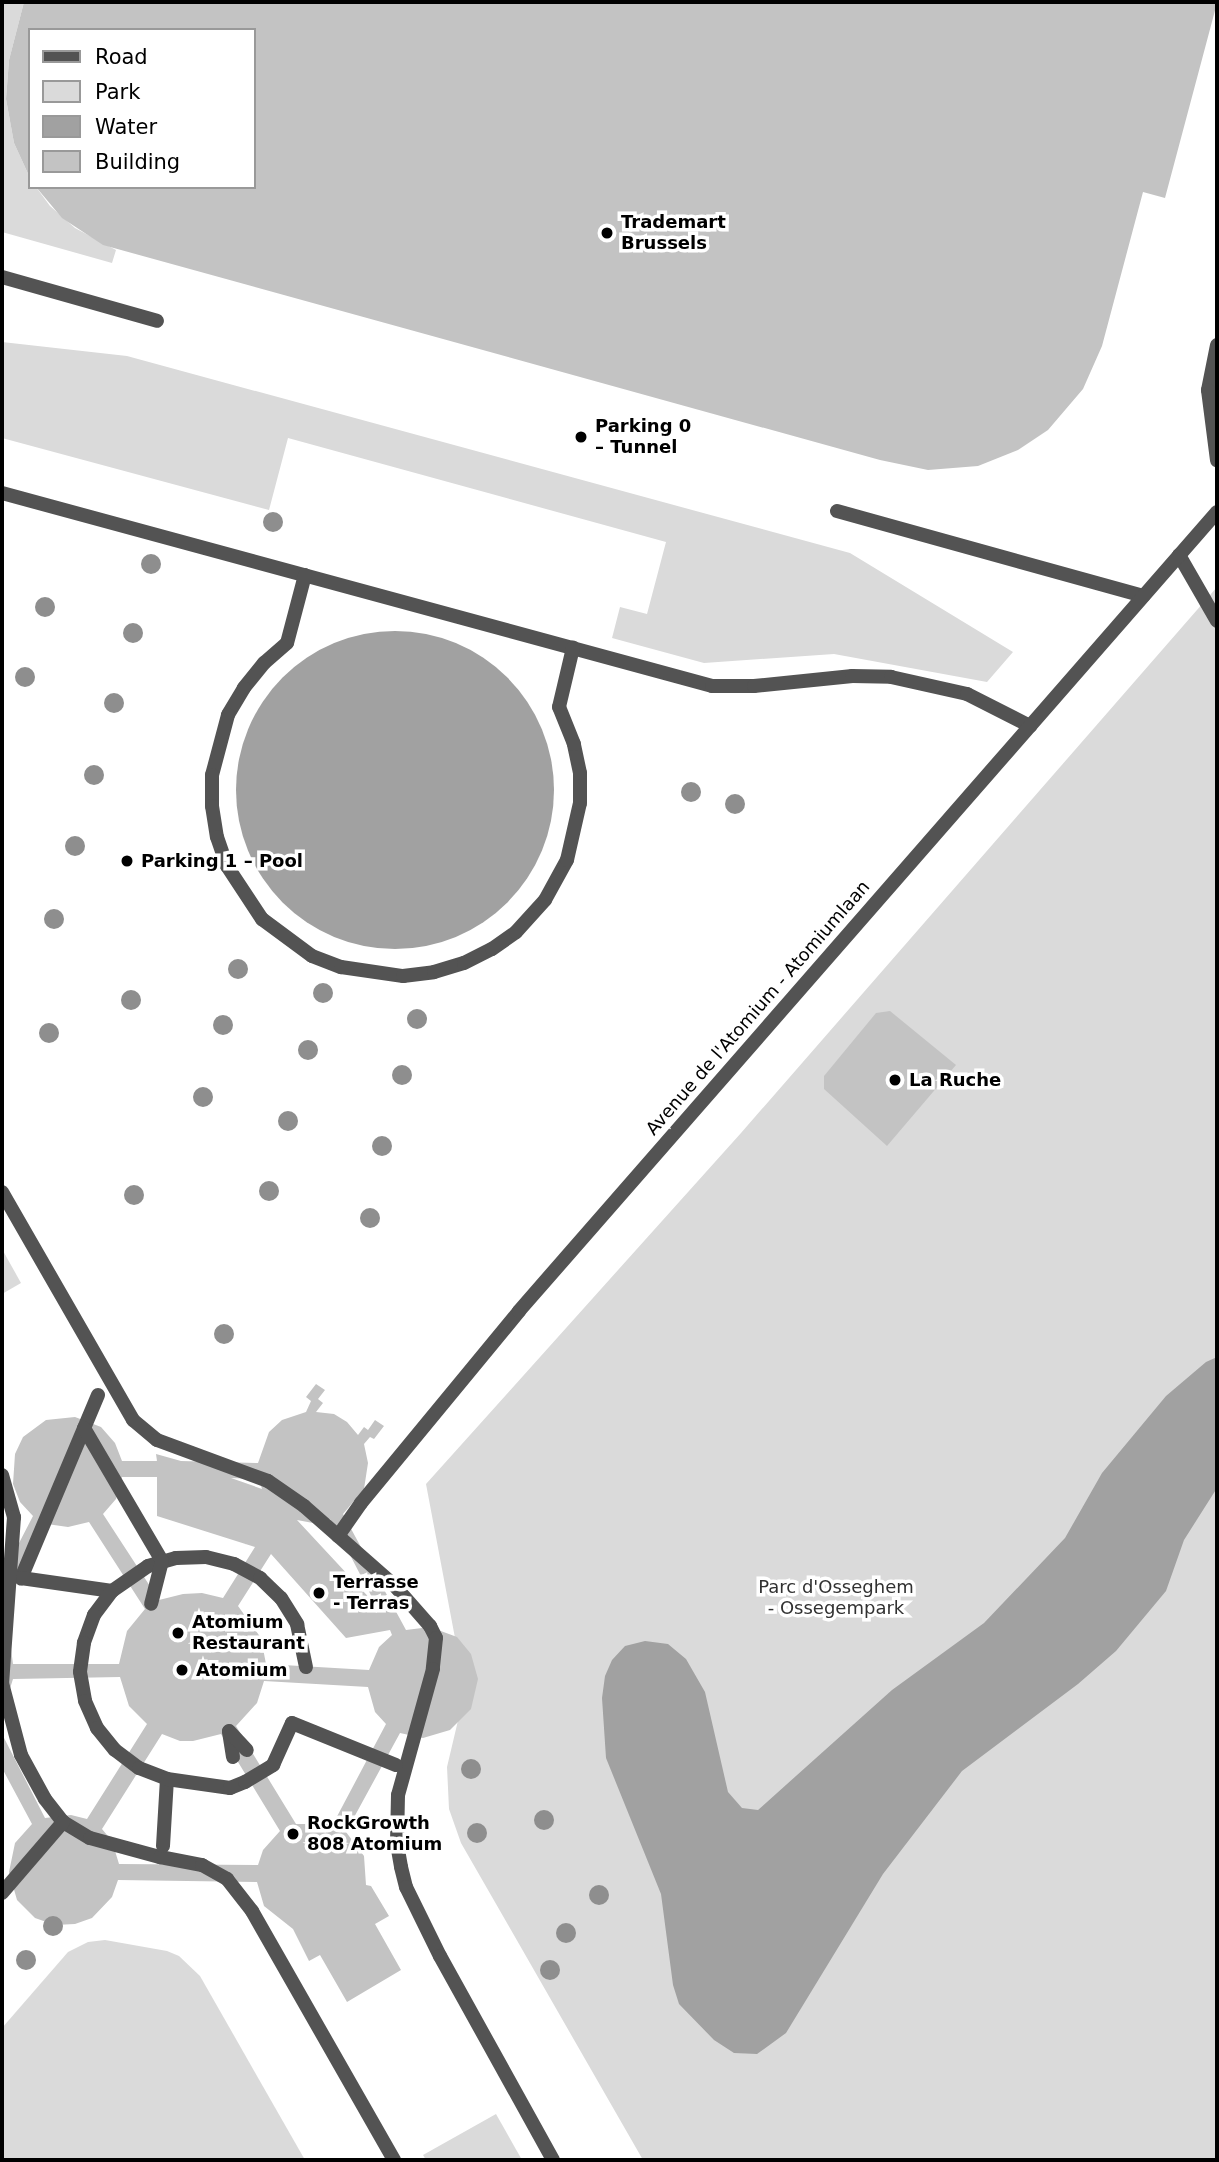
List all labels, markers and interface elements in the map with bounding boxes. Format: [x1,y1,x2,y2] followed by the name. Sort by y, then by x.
[28,28,256,189] legend
[95,45,148,69] text: Road
[95,80,140,104] text: Park
[95,115,157,139] text: Water
[95,150,180,174] text: Building
[621,212,726,255] place label: Trademart Brussels
[599,225,615,241] marker: Trademart Brussels
[595,416,691,458] place label: Parking 0 – Tunnel
[573,429,589,445] marker: Parking 0 – Tunnel
[141,850,303,872] place label: Parking 1 – Pool
[119,853,135,869] marker: Parking 1 – Pool
[642,876,874,1140] street label: Avenue de l'Atomium - Atomiumlaan
[909,1069,1001,1091] place label: La Ruche
[887,1072,903,1088] marker: La Ruche
[333,1572,419,1614] place label: Terrasse - Terras
[758,1577,914,1620] park label: Parc d'Osseghem - Ossegempark
[311,1585,327,1601] marker: Terrasse - Terras
[192,1612,305,1654] place label: Atomium Restaurant
[170,1625,186,1641] marker: Atomium Restaurant
[196,1659,287,1681] place label: Atomium
[174,1662,190,1678] marker: Atomium
[307,1813,442,1856] place label: RockGrowth 808 Atomium
[285,1826,301,1842] marker: RockGrowth 808 Atomium

